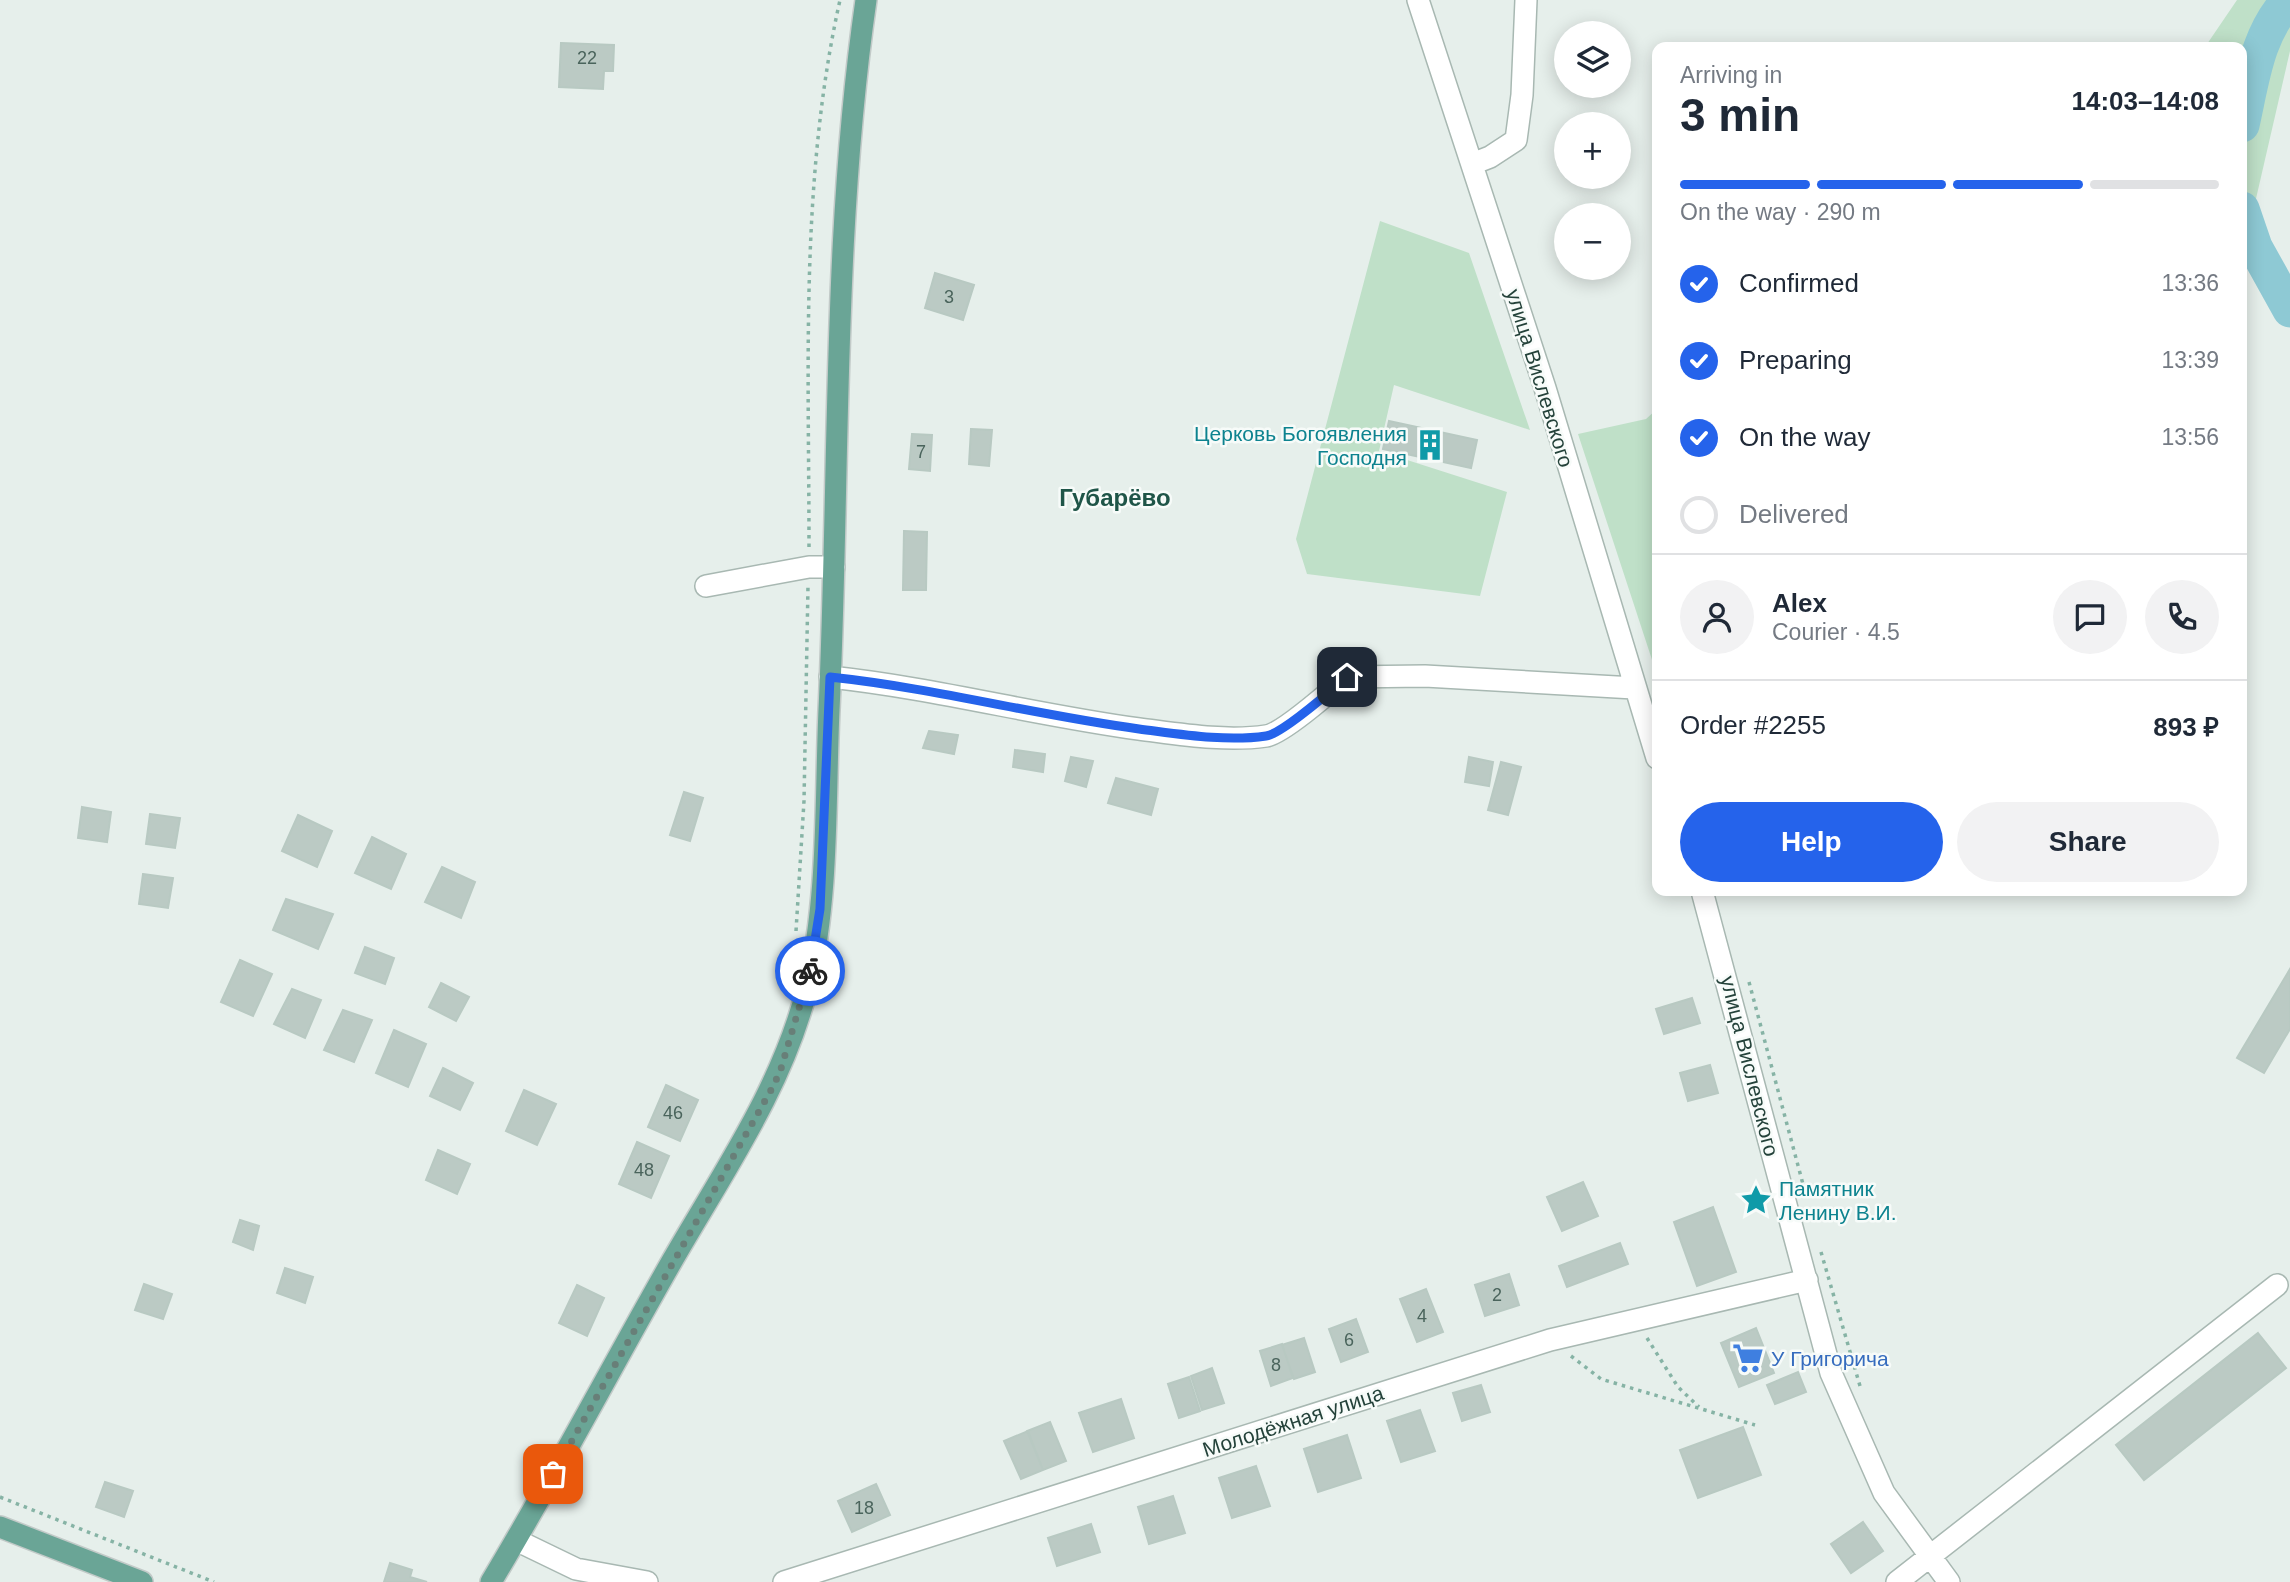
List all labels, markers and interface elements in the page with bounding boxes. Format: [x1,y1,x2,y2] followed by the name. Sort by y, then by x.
[1554,21,1631,280] map controls
[1554,21,1631,98] button: layers
[577,48,597,68] house number: 22
[1680,62,1782,88] text: Arriving in
[2072,86,2219,116] text: 14:03–14:08
[1680,89,1800,141] text: 3 min
[1554,112,1631,189] button: +
[1680,199,1881,225] text: On the way · 290 m
[1554,203,1631,280] button: −
[1680,265,1718,303] icon: check
[1739,268,1859,298] text: Confirmed
[2161,270,2219,296] text: 13:36
[1502,286,1578,470] street label: улица Вислевского
[944,287,954,307] house number: 3
[1680,342,1718,380] icon: check
[1739,345,1852,375] text: Preparing
[2161,347,2219,373] text: 13:39
[1680,419,1718,457] icon: check
[1194,422,1407,469] place label: Церковь Богоявления Господня
[1739,422,1871,452] text: On the way
[2161,424,2219,450] text: 13:56
[1413,428,1447,462] building icon: Церковь Богоявления Господня
[916,442,926,462] house number: 7
[1059,484,1171,511] district label: Губарёво
[1739,499,1849,529] text: Delivered
[1680,580,1754,654] button: person
[2053,580,2127,654] button: chat
[2145,580,2219,654] button: phone
[1772,588,1827,618] text: Alex
[1772,619,1900,645] text: Courier · 4.5
[1317,647,1377,707] pin
[1328,658,1366,696] icon: home
[1680,710,1826,740] text: Order #2255
[2153,712,2219,742] text: 893 ₽
[1680,802,1943,882] button: Help
[1957,802,2219,882] button: Share
[775,936,845,1006] courier
[791,952,829,990] icon: bike
[1716,973,1784,1159] street label: улица Вислевского
[663,1103,683,1123] house number: 46
[634,1160,654,1180] house number: 48
[1779,1177,1897,1224] place label: Памятник Ленину В.И.
[1739,1183,1773,1217] place icon: Памятник Ленину В.И.
[1492,1285,1502,1305] house number: 2
[1417,1306,1427,1326] house number: 4
[1344,1330,1354,1350] house number: 6
[1731,1341,1765,1375] supermarket icon: У Григорича
[1771,1347,1889,1370] place label: У Григорича
[1271,1355,1281,1375] house number: 8
[1200,1381,1387,1461] street label: Молодёжная улица
[523,1444,583,1504] pin
[534,1455,572,1493] icon: bag
[854,1498,874,1518] house number: 18

